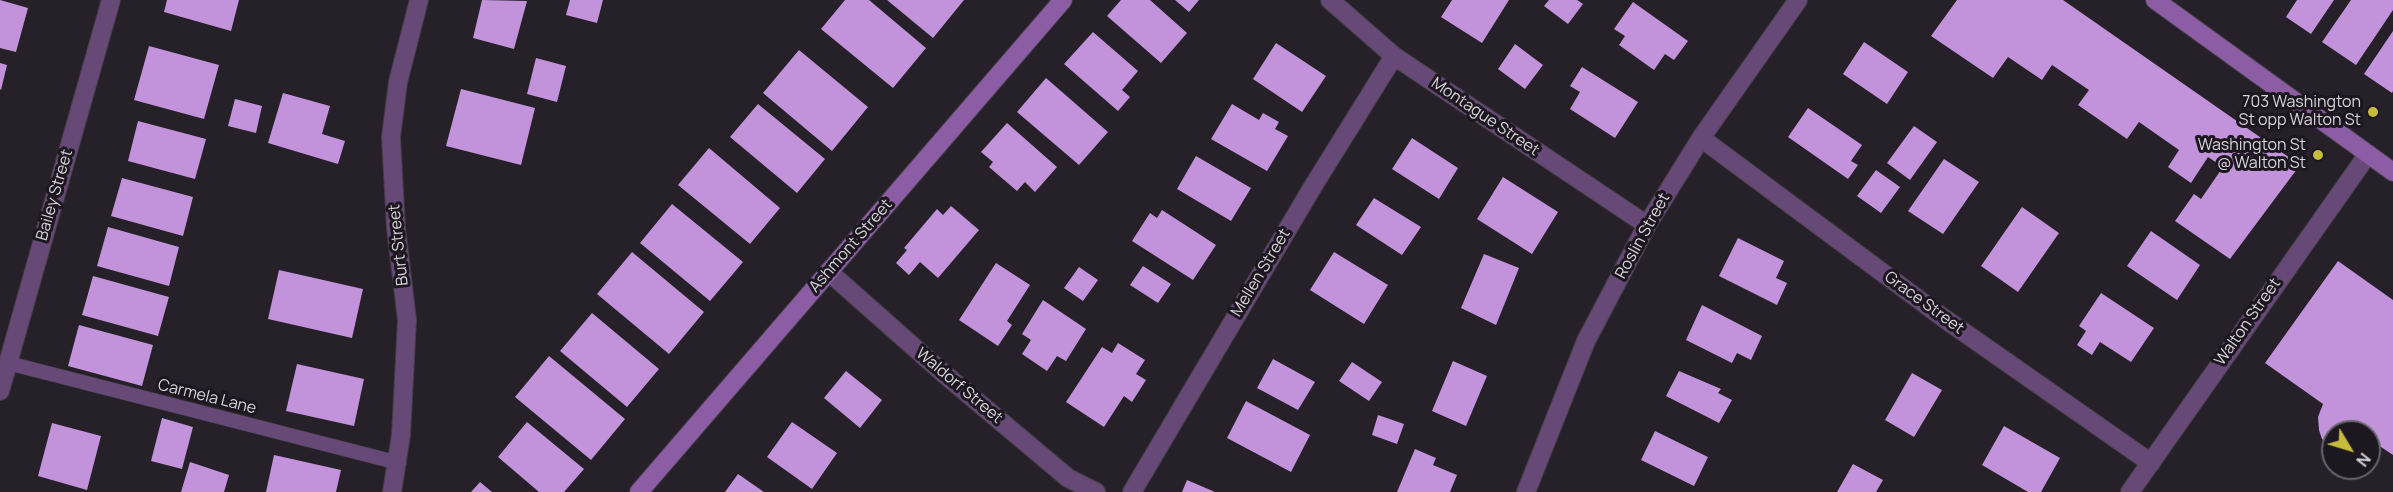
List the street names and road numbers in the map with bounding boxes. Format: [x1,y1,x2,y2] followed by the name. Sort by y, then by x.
[1427,74,1543,160] street label: Montague Street
[33,147,77,243] street label: Bailey Street
[1612,190,1674,282] street label: Roslin Street
[805,196,897,296] street label: Ashmont Street
[385,203,413,287] street label: Burt Street
[1227,226,1295,320] street label: Mellen Street
[1880,268,1968,338] street label: Grace Street
[2211,275,2285,369] street label: Walton Street
[912,344,1006,428] street label: Waldorf Street
[156,376,258,418] street label: Carmela Lane

